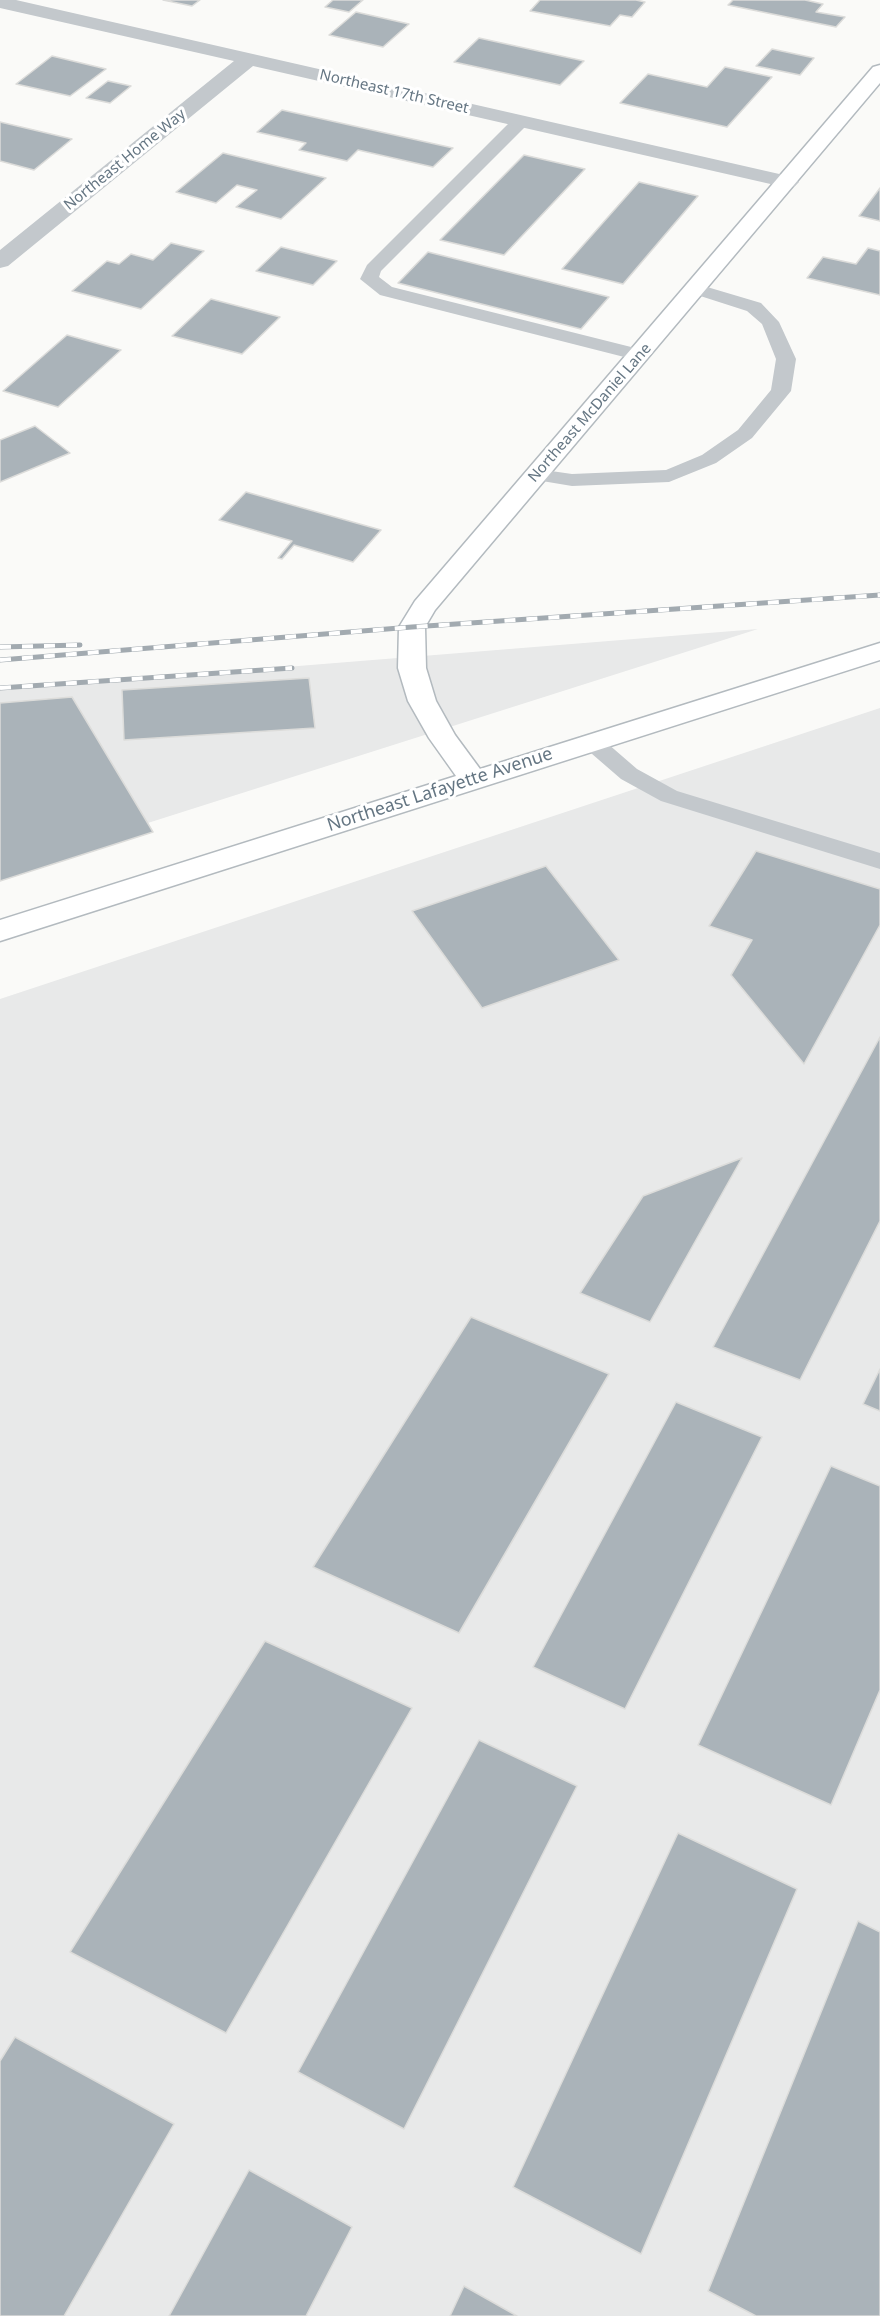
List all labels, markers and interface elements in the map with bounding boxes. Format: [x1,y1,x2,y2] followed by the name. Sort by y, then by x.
[318,66,470,118] street label: Northeast 17th Street
[61,105,189,215] street label: Northeast Home Way
[525,340,655,486] street label: Northeast McDaniel Lane
[325,743,555,837] street label: Northeast Lafayette Avenue

